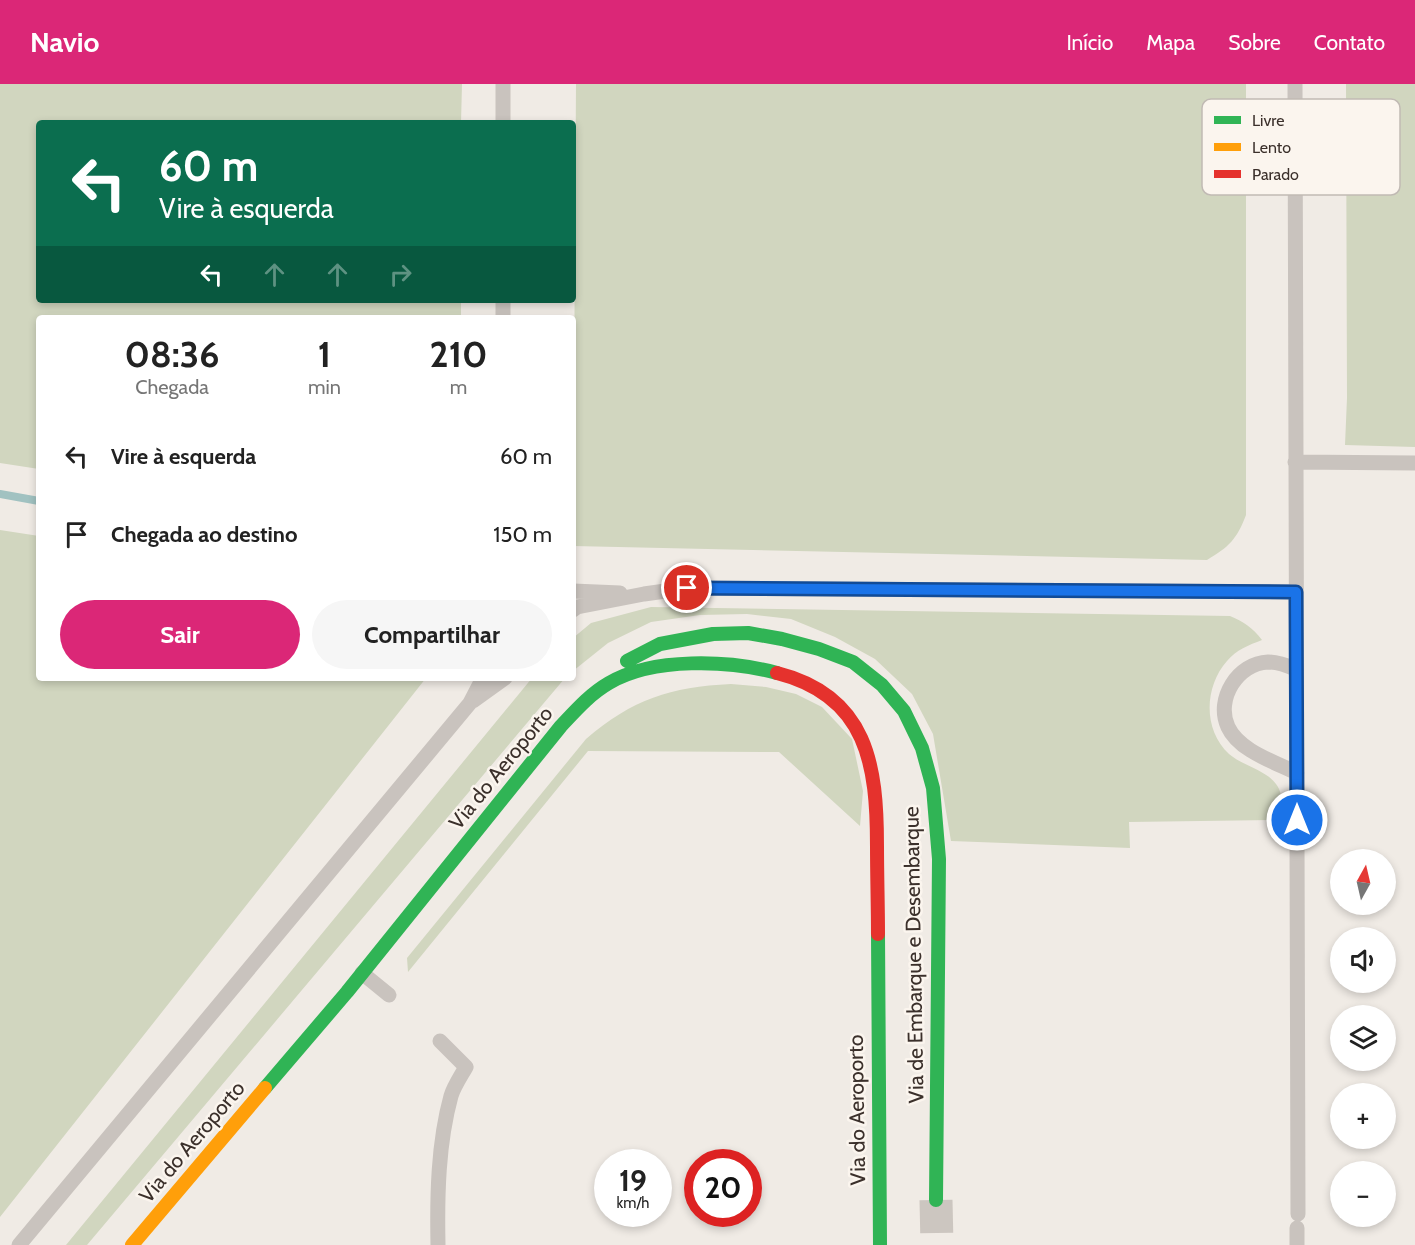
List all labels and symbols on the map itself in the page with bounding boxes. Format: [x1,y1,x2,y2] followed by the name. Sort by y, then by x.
[1202,99,1400,195] legend
[1252,111,1284,130] text: Livre
[1252,138,1291,157] text: Lento
[1252,165,1299,184] text: Parado
[661,562,712,613] pin
[443,701,558,834] street label: Via do Aeroporto
[1265,788,1329,852] position arrow
[898,806,929,1104] street label: Via de Embarque e Desembarque
[1330,849,1396,915] north arrow
[843,1034,870,1186] street label: Via do Aeroporto
[134,1076,250,1207] street label: Via do Aeroporto
[684,1149,762,1227] speed limit sign: 20

